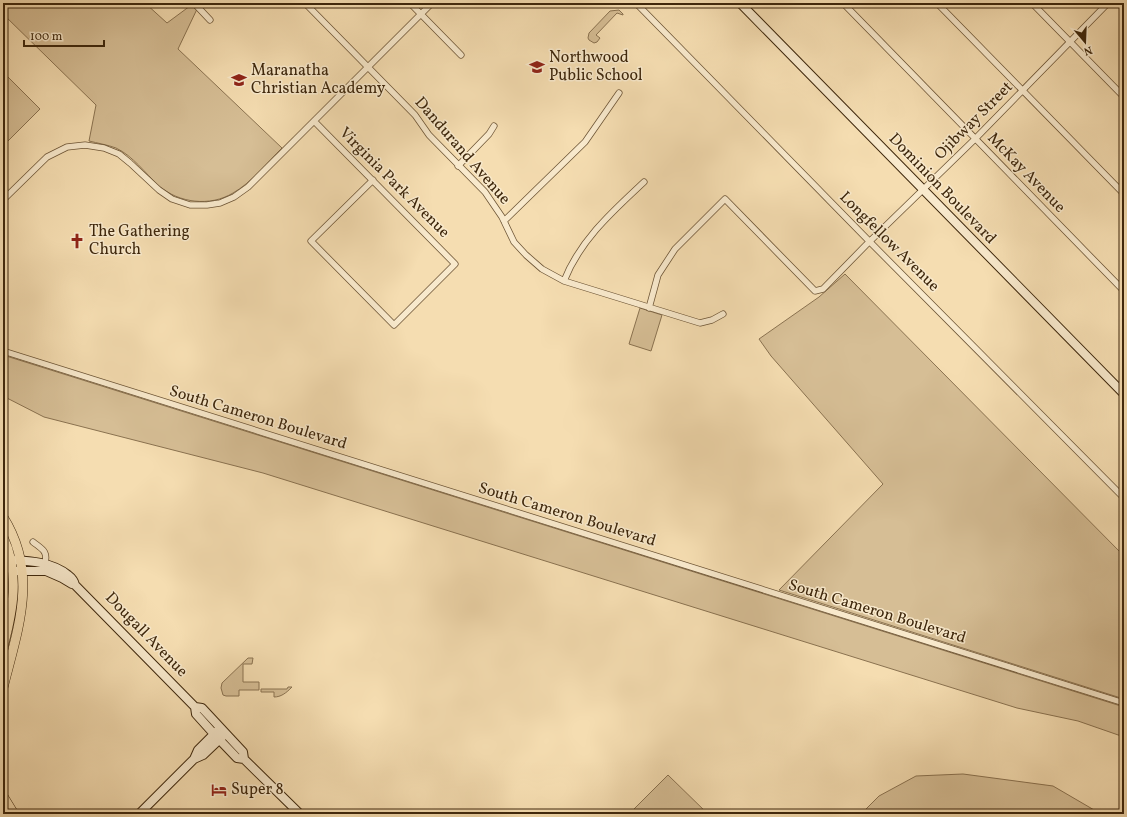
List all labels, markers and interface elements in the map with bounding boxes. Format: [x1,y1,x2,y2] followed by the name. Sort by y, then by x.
[24,22,104,48] scale bar
[1065,22,1105,62] north arrow
[30,29,63,45] text: 100 m
[1082,42,1094,58] text: N
[549,47,643,87] place label: Northwood Public School
[528,58,546,76] school or university icon: Northwood Public School
[251,60,386,100] place label: Maranatha Christian Academy
[230,71,248,89] school or university icon: Maranatha Christian Academy
[930,77,1018,165] street label: Ojibway Street
[409,92,515,210] street label: Dandurand Avenue
[334,123,454,243] street label: Virginia Park Avenue
[982,128,1070,218] street label: McKay Avenue
[883,129,1001,249] street label: Dominion Boulevard
[834,187,944,297] street label: Longfellow Avenue
[89,221,190,261] place label: The Gathering Church
[68,232,86,250] church icon: The Gathering Church
[166,380,350,456] street label: South Cameron Boulevard
[475,477,659,553] street label: South Cameron Boulevard
[785,574,969,650] street label: South Cameron Boulevard
[100,588,192,682] street label: Dougall Avenue
[231,779,284,801] place label: Super 8
[210,781,228,799] hotel icon: Super 8

